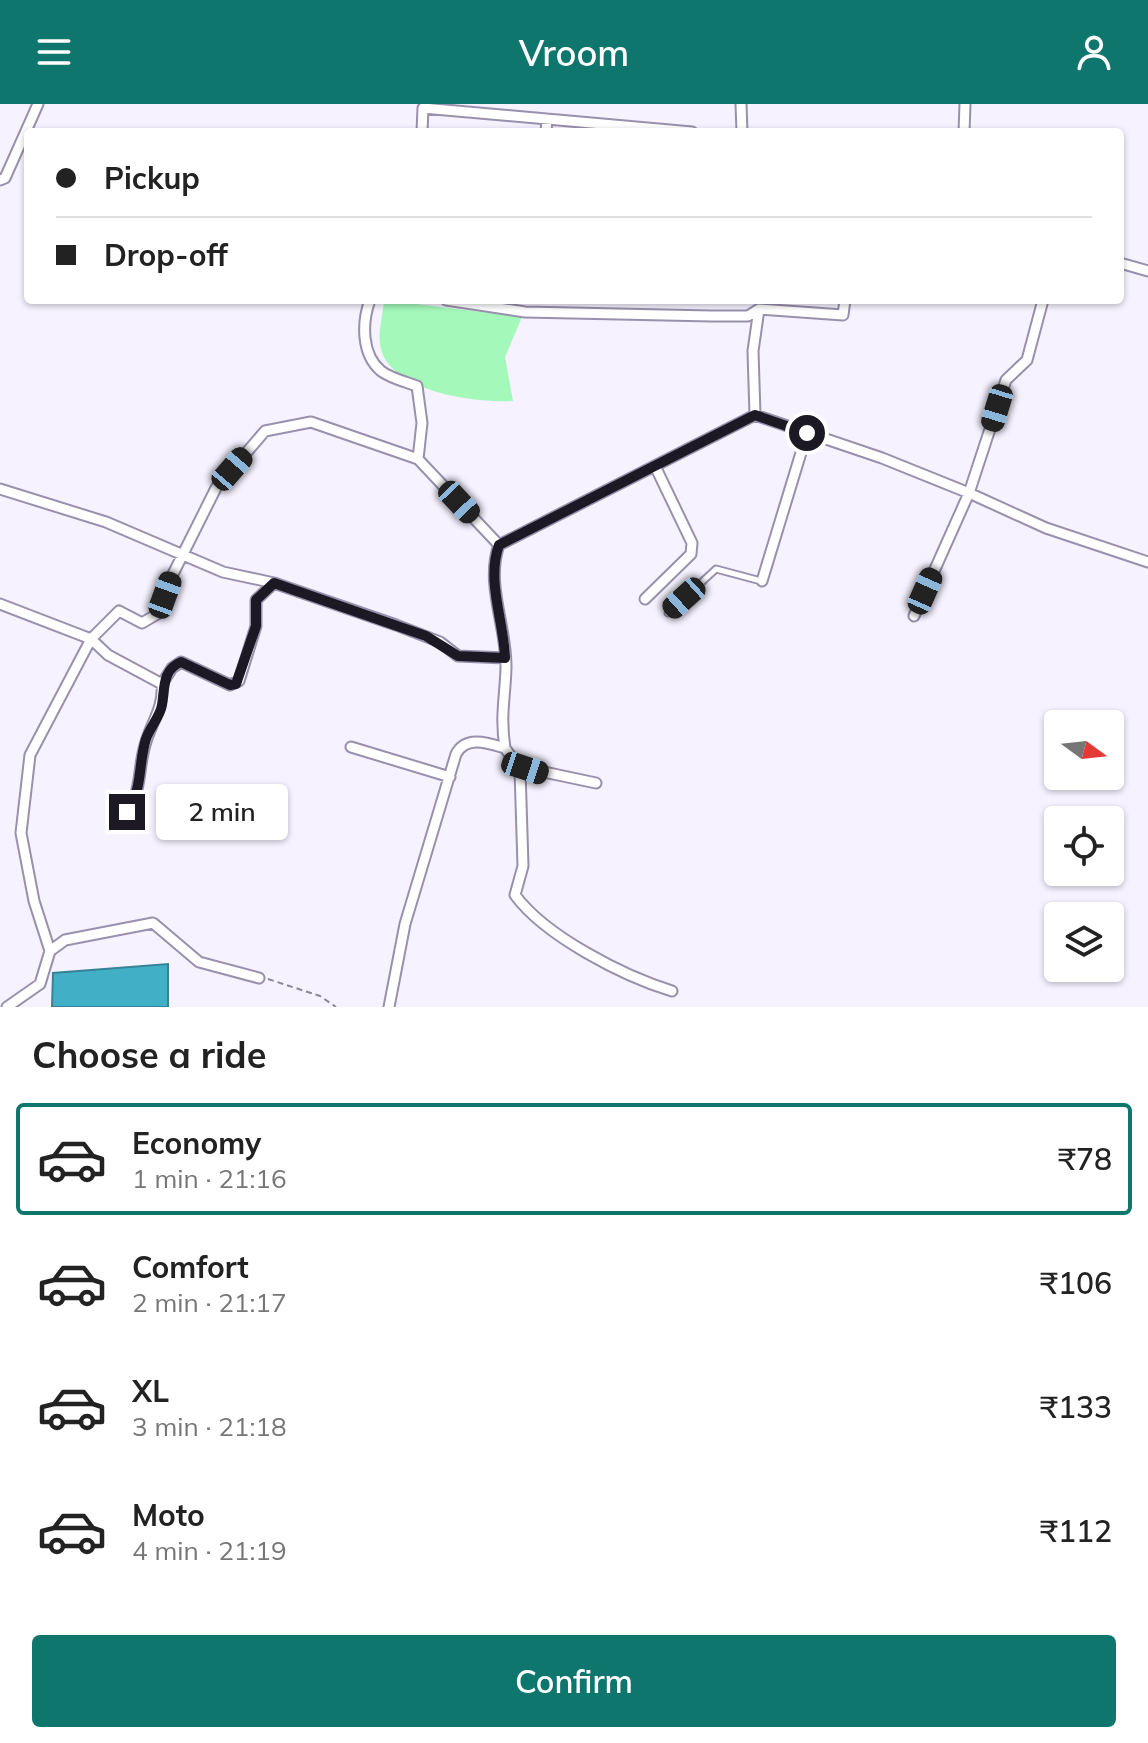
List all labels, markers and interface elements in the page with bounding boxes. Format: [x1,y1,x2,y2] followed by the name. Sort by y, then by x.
[32,30,76,74] icon: menu
[519,30,629,75] text: Vroom
[1072,30,1116,74] icon: person
[104,159,200,197] text: Pickup
[104,236,228,274] text: Drop-off
[979,382,1015,434] car
[789,415,825,451] route start
[207,443,257,495] car
[434,476,484,528] car
[904,564,946,618] car
[146,568,184,622] car
[658,573,710,623] car
[1044,710,1124,790] north arrow
[1044,710,1124,982] map controls
[498,749,552,787] car
[155,784,287,840] callout: 2 min
[109,794,145,830] route end
[188,795,256,828] text: 2 min
[1044,806,1124,886] button: locate
[1044,902,1124,982] button: layers
[32,1032,266,1077] text: Choose a ride
[36,1123,108,1195] icon: car
[132,1124,261,1162] text: Economy
[1058,1140,1112,1178] text: ₹78
[132,1162,287,1195] text: 1 min · 21:16
[36,1247,108,1319] icon: car
[132,1248,249,1286] text: Comfort
[1040,1264,1112,1302] text: ₹106
[132,1286,287,1319] text: 2 min · 21:17
[36,1371,108,1443] icon: car
[132,1372,169,1410] text: XL
[1040,1388,1112,1426] text: ₹133
[132,1410,287,1443] text: 3 min · 21:18
[36,1495,108,1567] icon: car
[132,1496,205,1534] text: Moto
[1040,1512,1112,1550] text: ₹112
[132,1534,287,1567] text: 4 min · 21:19
[32,1635,1116,1727] button: Confirm

